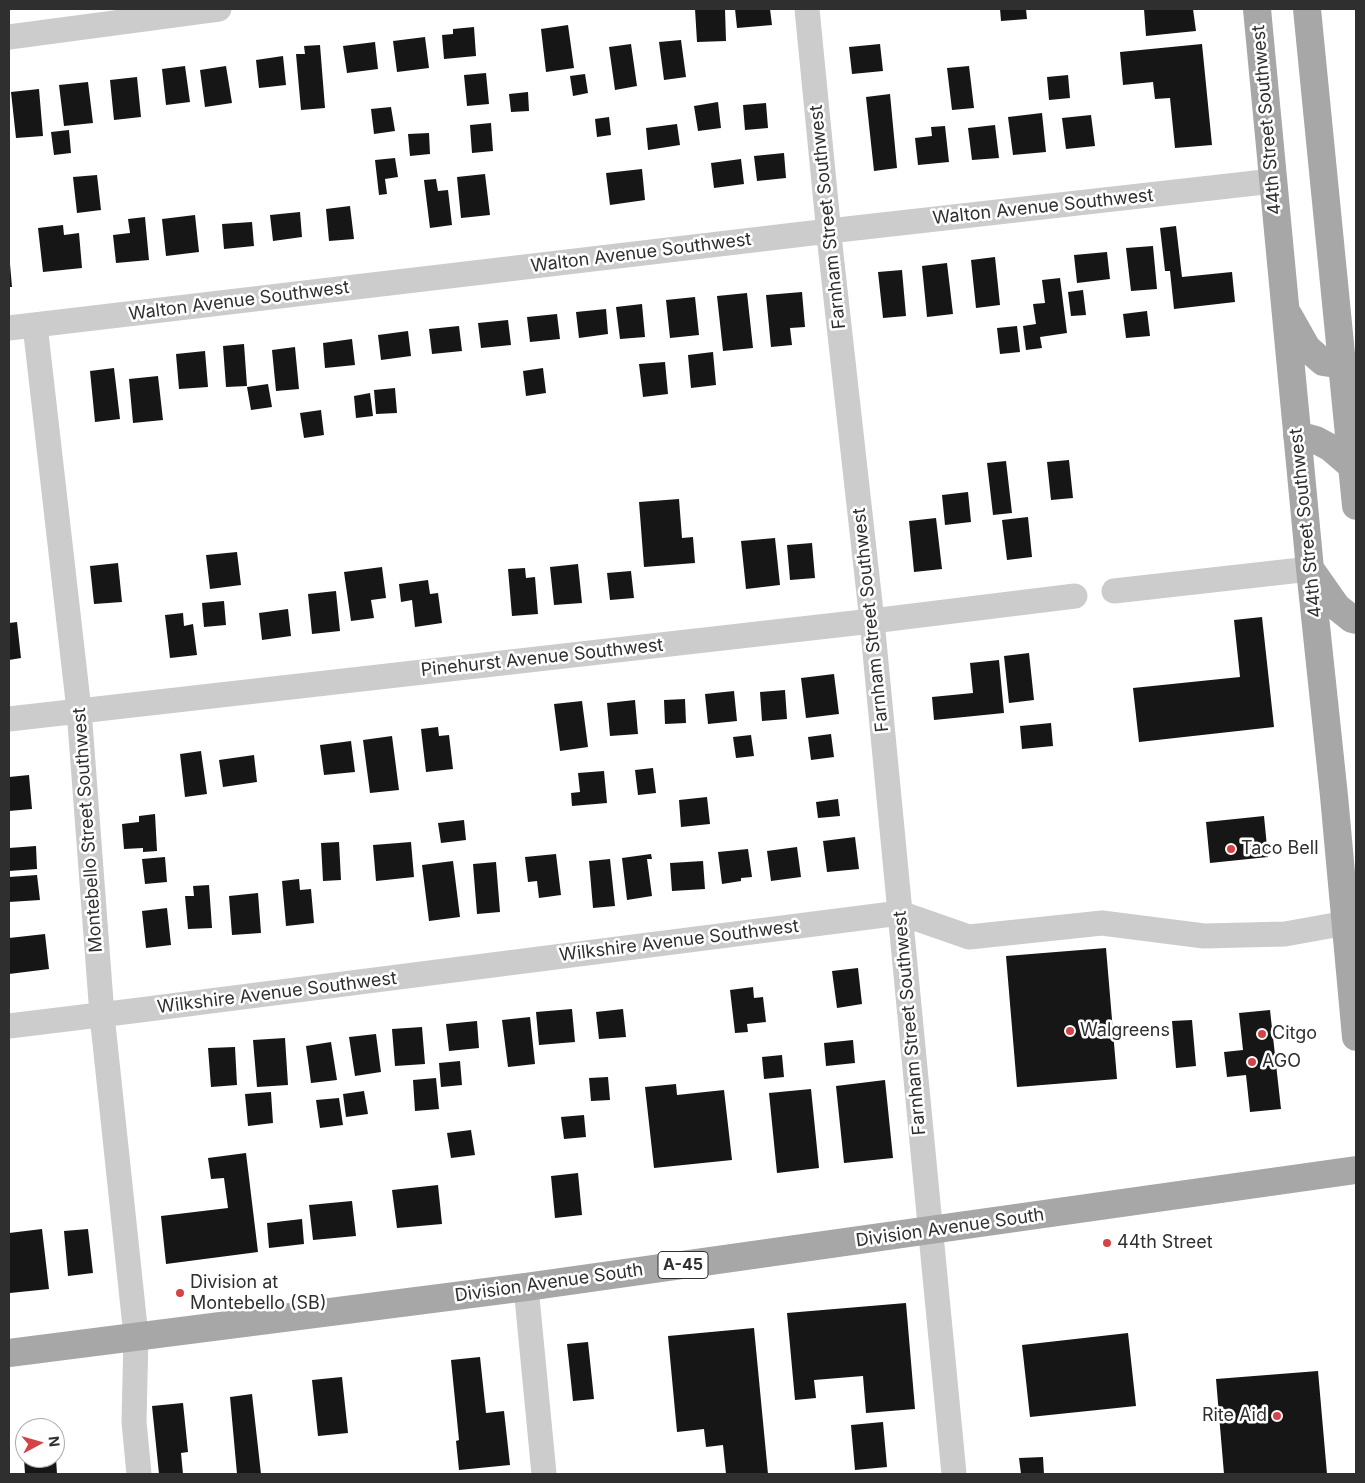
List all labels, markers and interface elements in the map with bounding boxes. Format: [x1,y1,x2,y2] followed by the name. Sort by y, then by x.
[1248,24,1286,216] street label: 44th Street Southwest
[805,104,851,330] street label: Farnham Street Southwest
[932,185,1154,229] street label: Walton Avenue Southwest
[530,229,752,277] street label: Walton Avenue Southwest
[128,277,350,325] street label: Walton Avenue Southwest
[1285,427,1327,619] street label: 44th Street Southwest
[848,507,894,733] street label: Farnham Street Southwest
[420,635,664,681] street label: Pinehurst Avenue Southwest
[69,707,107,953] street label: Montebello Street Southwest
[1241,838,1319,860] place label: Taco Bell
[1225,843,1237,855] marker: Taco Bell
[889,910,931,1136] street label: Farnham Street Southwest
[558,916,800,966] street label: Wilkshire Avenue Southwest
[156,968,398,1018] street label: Wilkshire Avenue Southwest
[1080,1020,1170,1042] place label: Walgreens
[1272,1023,1317,1045] place label: Citgo
[1064,1025,1076,1037] marker: Walgreens
[1256,1028,1268,1040] marker: Citgo
[1262,1051,1301,1073] place label: AGO
[1246,1056,1258,1068] marker: AGO
[854,1204,1046,1252] street label: Division Avenue South
[1117,1232,1213,1254] place label: 44th Street
[1101,1237,1113,1249] marker: 44th Street
[658,1252,708,1278] road number: A-45
[453,1259,645,1307] street label: Division Avenue South
[190,1272,326,1315] place label: Division at Montebello (SB)
[174,1287,186,1299] marker: Division at Montebello (SB)
[1202,1405,1267,1427] place label: Rite Aid
[1271,1410,1283,1422] marker: Rite Aid
[15,1418,65,1468] north arrow
[45,1435,63,1448] text: N

